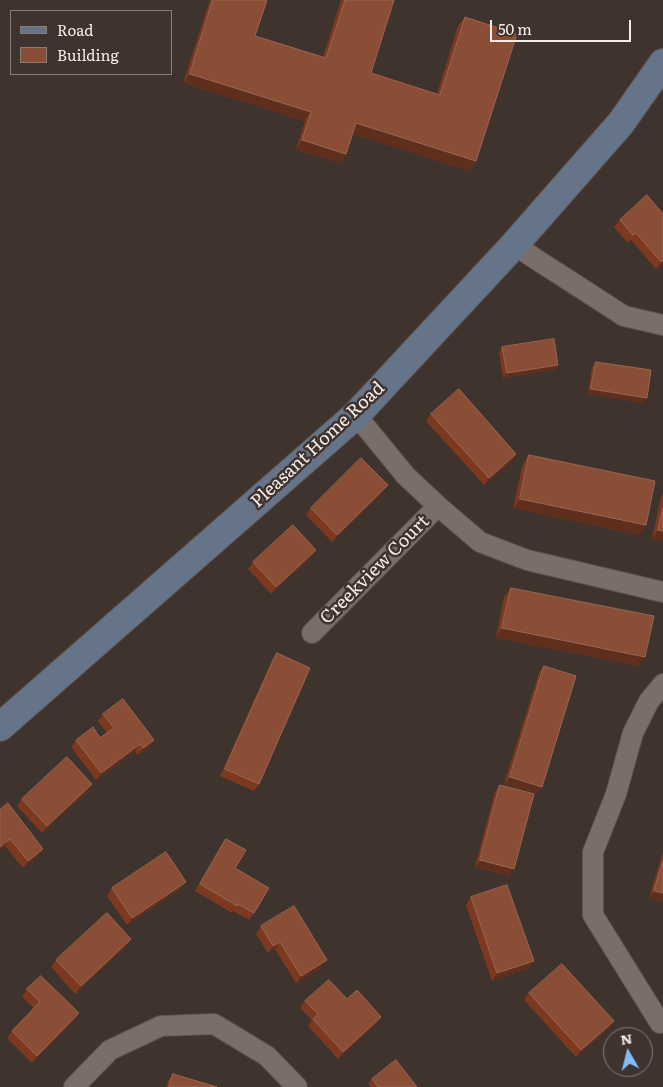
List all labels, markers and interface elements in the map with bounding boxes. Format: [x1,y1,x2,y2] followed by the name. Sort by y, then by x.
[10,10,172,75] legend
[493,10,634,42] scale bar
[498,17,532,40] text: 50 m
[57,18,93,41] text: Road
[57,43,119,66] text: Building
[247,378,389,512] street label: Pleasant Home Road
[316,511,434,629] street label: Creekview Court
[603,1027,653,1077] north arrow
[619,1027,633,1049] text: N

